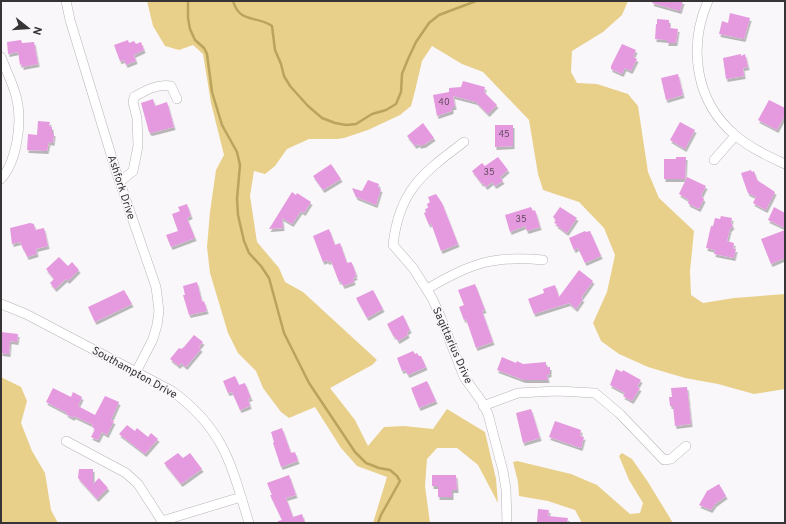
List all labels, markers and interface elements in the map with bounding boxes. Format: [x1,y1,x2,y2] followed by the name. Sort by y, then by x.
[8,8,48,48] north arrow
[29,25,44,36] text: N
[438,97,450,108] house number: 40
[498,129,510,140] house number: 45
[104,153,138,221] street label: Ashfork Drive
[483,167,495,178] house number: 35
[515,214,527,225] house number: 35
[429,305,475,386] street label: Sagittarius Drive
[89,344,180,402] street label: Southampton Drive

